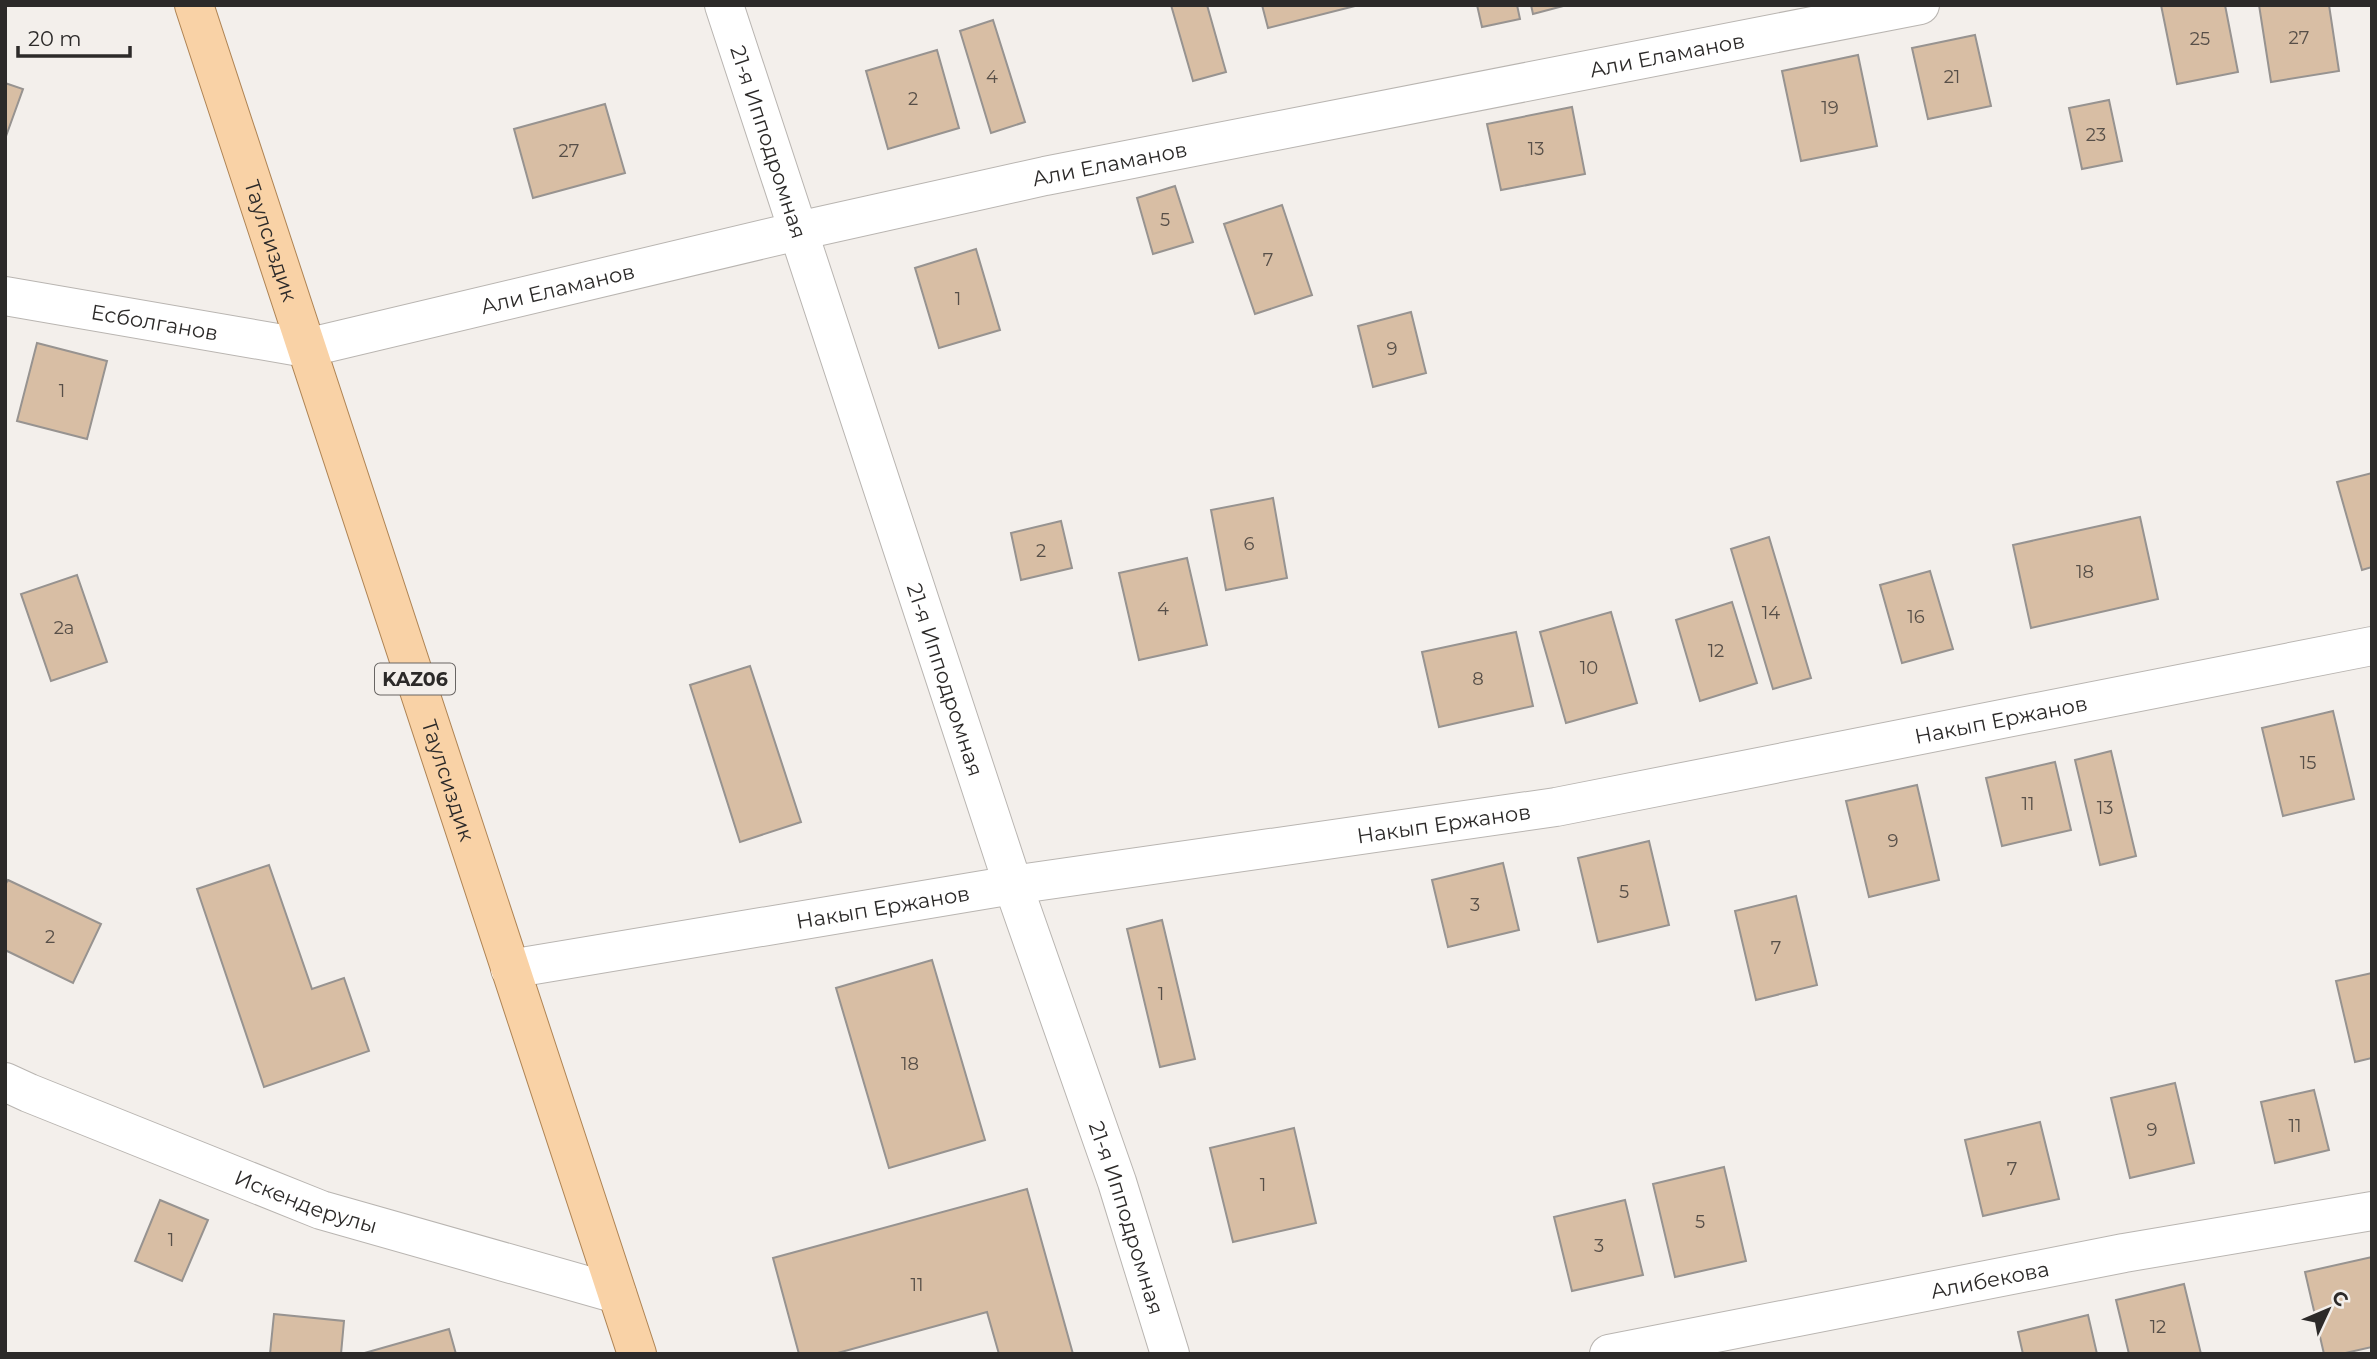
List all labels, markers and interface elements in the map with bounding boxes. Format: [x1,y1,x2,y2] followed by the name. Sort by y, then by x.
[18,14,130,58] scale bar
[28,26,82,51] text: 20 m
[1587,27,1747,82] street label: Али Еламанов
[2289,27,2309,49] house number: 27
[2190,28,2210,50] house number: 25
[726,42,812,241] street label: 21-я Ипподромная
[986,66,998,88] house number: 4
[1944,66,1960,88] house number: 21
[908,88,918,110] house number: 2
[1821,97,1839,119] house number: 19
[2086,124,2106,146] house number: 23
[1030,136,1189,191] street label: Али Еламанов
[1528,138,1544,160] house number: 13
[559,140,579,162] house number: 27
[240,177,303,305] street label: Таулсиздик
[1160,209,1170,231] house number: 5
[1263,249,1273,271] house number: 7
[478,258,637,319] street label: Али Еламанов
[955,288,961,310] house number: 1
[89,299,220,345] street label: Есболганов
[1387,338,1398,360] house number: 9
[59,380,65,402] house number: 1
[1244,533,1255,555] house number: 6
[1036,540,1046,562] house number: 2
[2076,561,2094,583] house number: 18
[902,580,989,779] street label: 21-я Ипподромная
[1157,598,1169,620] house number: 4
[1762,602,1780,624] house number: 14
[1907,606,1925,628] house number: 16
[54,617,74,639] house number: 2а
[1708,640,1724,662] house number: 12
[1580,657,1598,679] house number: 10
[375,664,455,694] road number: KAZ06
[1472,668,1484,690] house number: 8
[1912,690,2089,748] street label: Накып Ержанов
[417,716,480,844] street label: Таулсиздик
[2300,752,2316,774] house number: 15
[2022,793,2035,815] house number: 11
[2097,797,2113,819] house number: 13
[1355,798,1532,848] street label: Накып Ержанов
[1888,830,1899,852] house number: 9
[794,880,971,934] street label: Накып Ержанов
[1619,881,1629,903] house number: 5
[1470,894,1480,916] house number: 3
[45,926,55,948] house number: 2
[1771,937,1781,959] house number: 7
[1158,983,1164,1005] house number: 1
[901,1053,919,1075] house number: 18
[2289,1115,2302,1137] house number: 11
[1084,1118,1170,1317] street label: 21-я Ипподромная
[2147,1119,2158,1141] house number: 9
[2007,1158,2017,1180] house number: 7
[231,1164,380,1238] street label: Искендерулы
[1260,1174,1266,1196] house number: 1
[1695,1211,1705,1233] house number: 5
[168,1229,174,1251] house number: 1
[1594,1235,1604,1257] house number: 3
[1928,1255,2051,1303] street label: Алибекова
[911,1274,924,1296] house number: 11
[2293,1275,2363,1345] north arrow
[2327,1286,2353,1312] text: С
[2150,1316,2166,1338] house number: 12

